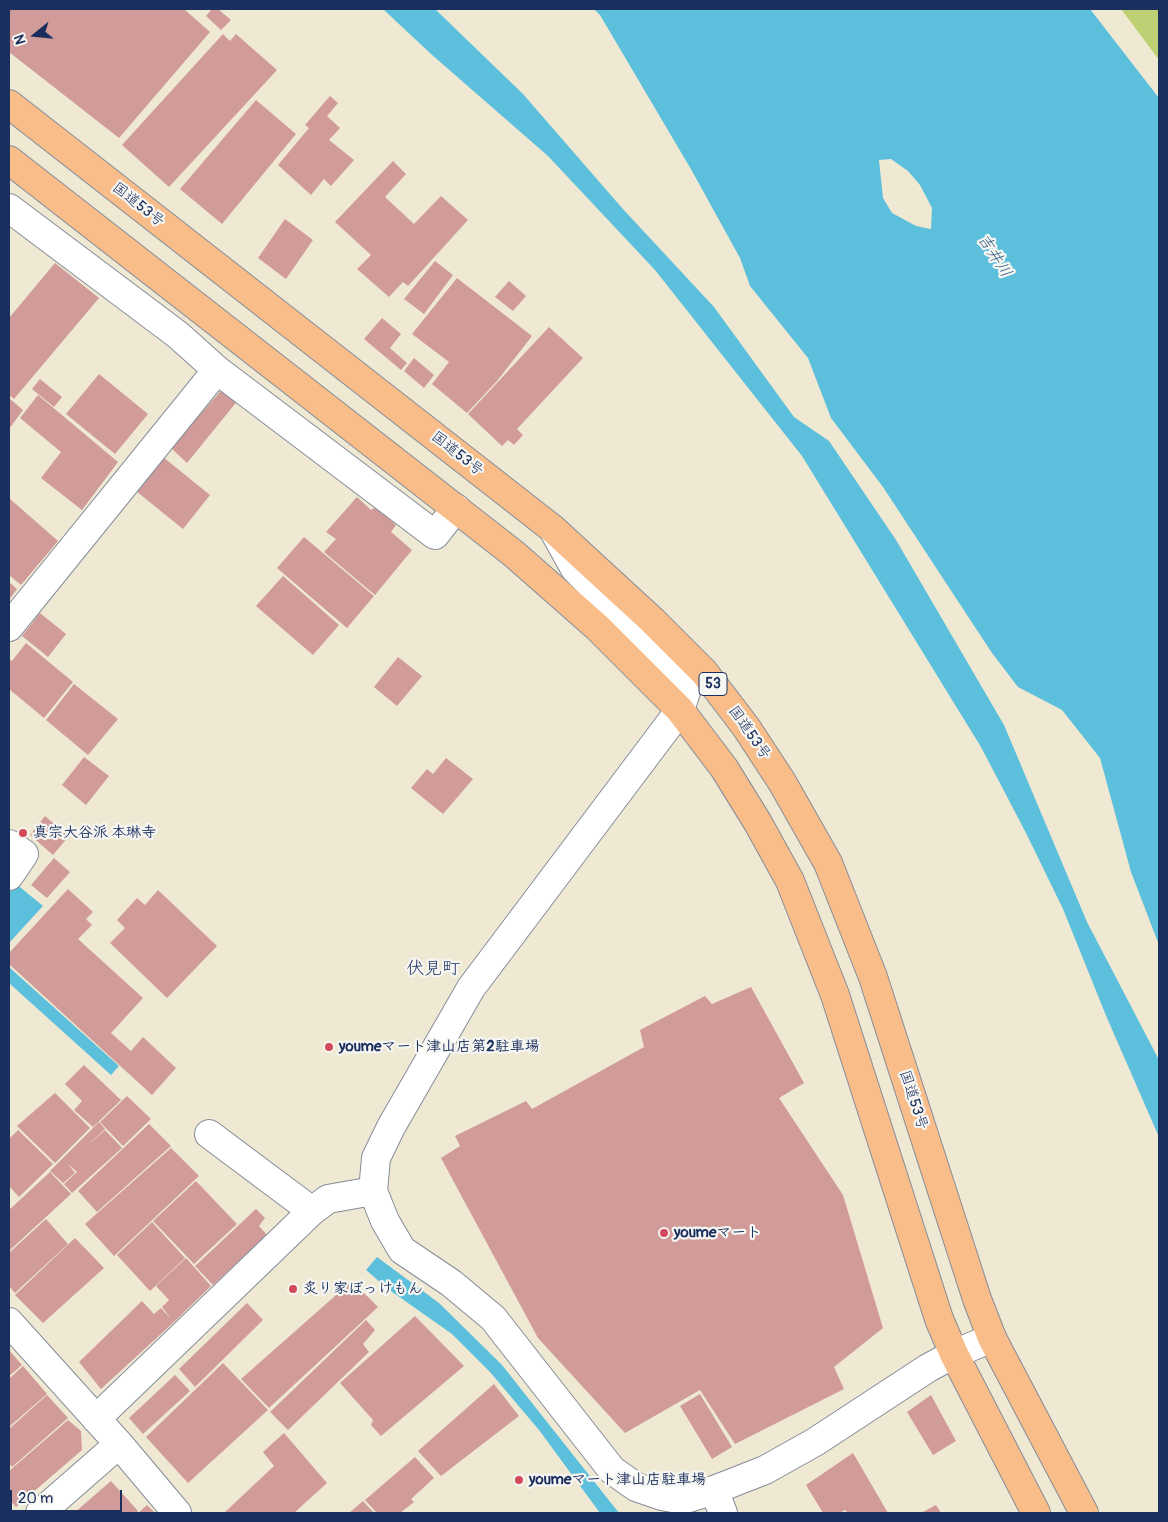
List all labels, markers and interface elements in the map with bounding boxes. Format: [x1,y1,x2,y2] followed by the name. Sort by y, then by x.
[10,10,60,60] north arrow
[11,33,30,47] text: N
[108,179,168,231] street label: 国道53号
[973,231,1015,281] water label: 吉井川
[427,428,487,480] street label: 国道53号
[699,672,727,696] road number: 53
[724,703,774,763] street label: 国道53号
[33,824,156,842] place label: 真宗大谷派 本琳寺
[17,827,29,839] marker: 真宗大谷派 本琳寺
[406,958,460,980] district label: 伏見町
[339,1038,540,1056] place label: youmeマート津山店第2駐車場
[323,1041,335,1053] marker: youmeマート津山店第2駐車場
[895,1068,931,1132] street label: 国道53号
[674,1224,761,1242] place label: youmeマート
[658,1227,670,1239] marker: youmeマート
[303,1280,423,1298] place label: 炙り家ぼっけもん
[287,1283,299,1295] marker: 炙り家ぼっけもん
[529,1471,706,1489] place label: youmeマート津山店駐車場
[513,1474,525,1486] marker: youmeマート津山店駐車場
[12,1480,125,1512] scale bar
[18,1489,53,1508] text: 20 m

